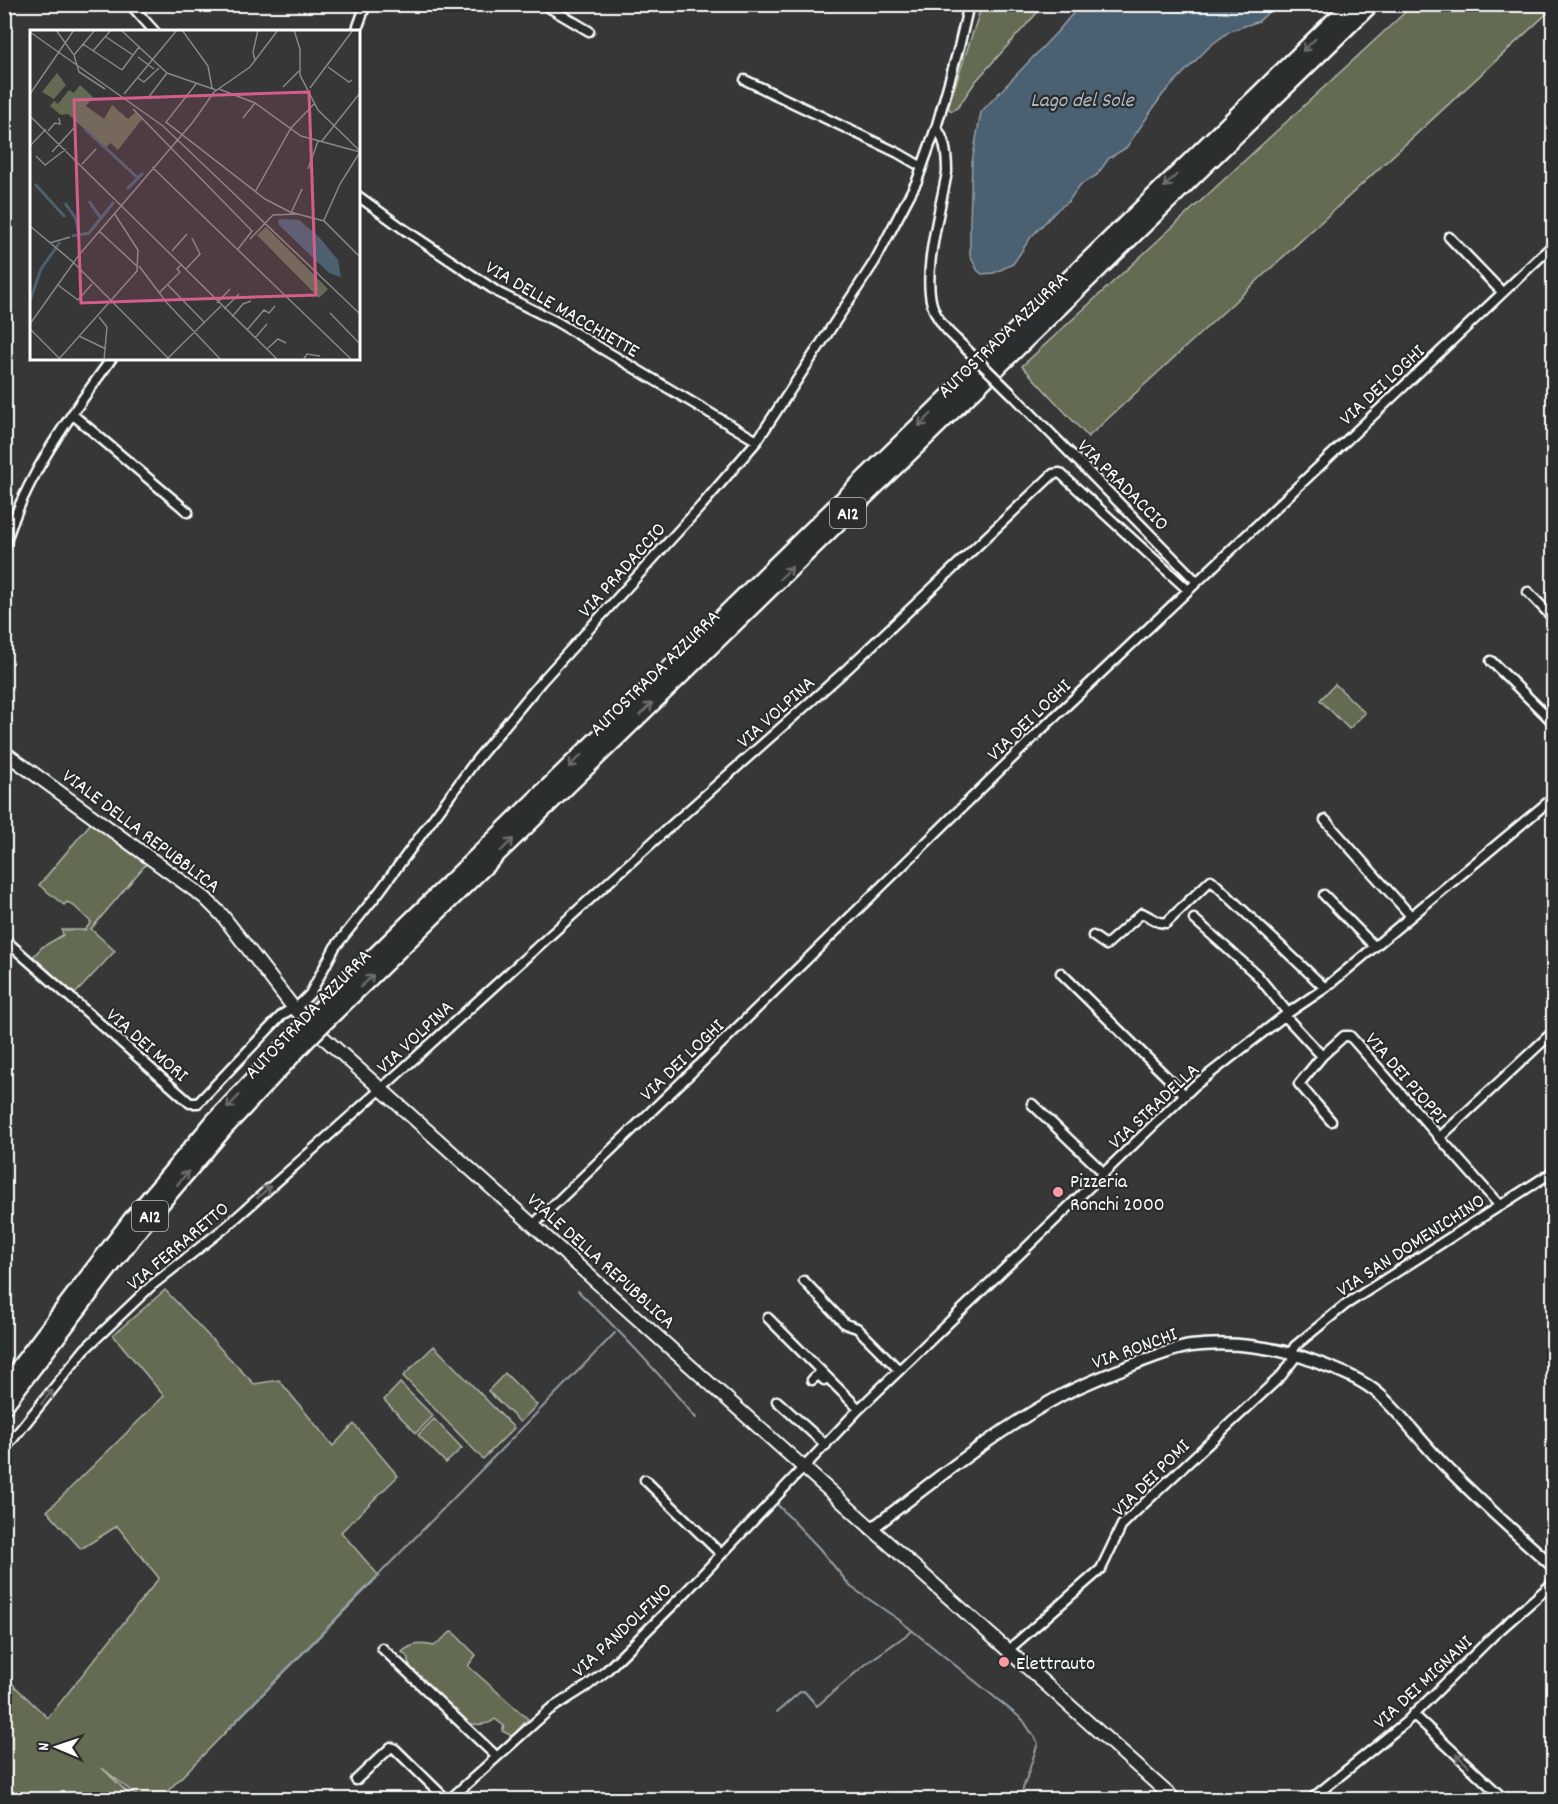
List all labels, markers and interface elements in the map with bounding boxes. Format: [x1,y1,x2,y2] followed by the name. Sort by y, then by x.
[30,30,360,360] inset map
[1302,38,1317,53] one-way arrow
[1030,87,1136,117] water label: Lago del Sole
[1162,174,1177,189] one-way arrow
[479,255,644,366] street label: VIA DELLE MACCHIETTE
[933,266,1076,406] street label: AUTOSTRADA AZZURRA
[1334,339,1432,433] street label: VIA DEI LOGHI
[917,413,932,428] one-way arrow
[1070,434,1174,538] street label: VIA PRADACCIO
[830,498,866,528] road number: A12
[573,517,674,625] street label: VIA PRADACCIO
[779,566,794,580] one-way arrow
[585,604,728,744] street label: AUTOSTRADA AZZURRA
[732,670,822,756] street label: VIA VOLPINA
[982,674,1079,769] street label: VIA DEI LOGHI
[639,702,654,716] one-way arrow
[567,754,582,769] one-way arrow
[55,764,225,901] street label: VIALE DELLA REPUBBLICA
[499,838,514,852] one-way arrow
[239,943,379,1087] street label: AUTOSTRADA AZZURRA
[359,974,374,988] one-way arrow
[371,995,461,1081] street label: VIA VOLPINA
[99,1003,193,1090] street label: VIA DEI MORI
[635,1014,732,1109] street label: VIA DEI LOGHI
[1357,1027,1452,1131] street label: VIA DEI PIOPPI
[1103,1058,1207,1157] street label: VIA STRADELLA
[226,1094,240,1109] one-way arrow
[1070,1169,1165,1220] place label: Pizzeria Ronchi 2000
[176,1171,190,1186] one-way arrow
[256,1185,271,1199] one-way arrow
[1051,1185,1065,1199] marker: Pizzeria Ronchi 2000
[519,1188,681,1337] street label: VIALE DELLA REPUBBLICA
[1332,1188,1491,1305] street label: VIA SAN DOMENICHINO
[122,1196,236,1299] street label: VIA FERRARETTO
[132,1201,168,1231] road number: A12
[1089,1321,1182,1378] street label: VIA RONCHI
[40,1389,53,1405] one-way arrow
[1107,1434,1197,1524] street label: VIA DEI POMI
[567,1577,679,1685] street label: VIA PANDOLFINO
[1368,1630,1480,1737] street label: VIA DEI MIGNANI
[1016,1651,1095,1679] place label: Elettrauto
[997,1655,1011,1669] marker: Elettrauto
[27,1717,87,1777] north arrow
[33,1742,56,1751] text: N
[1454,1752,1469,1767] one-way arrow

